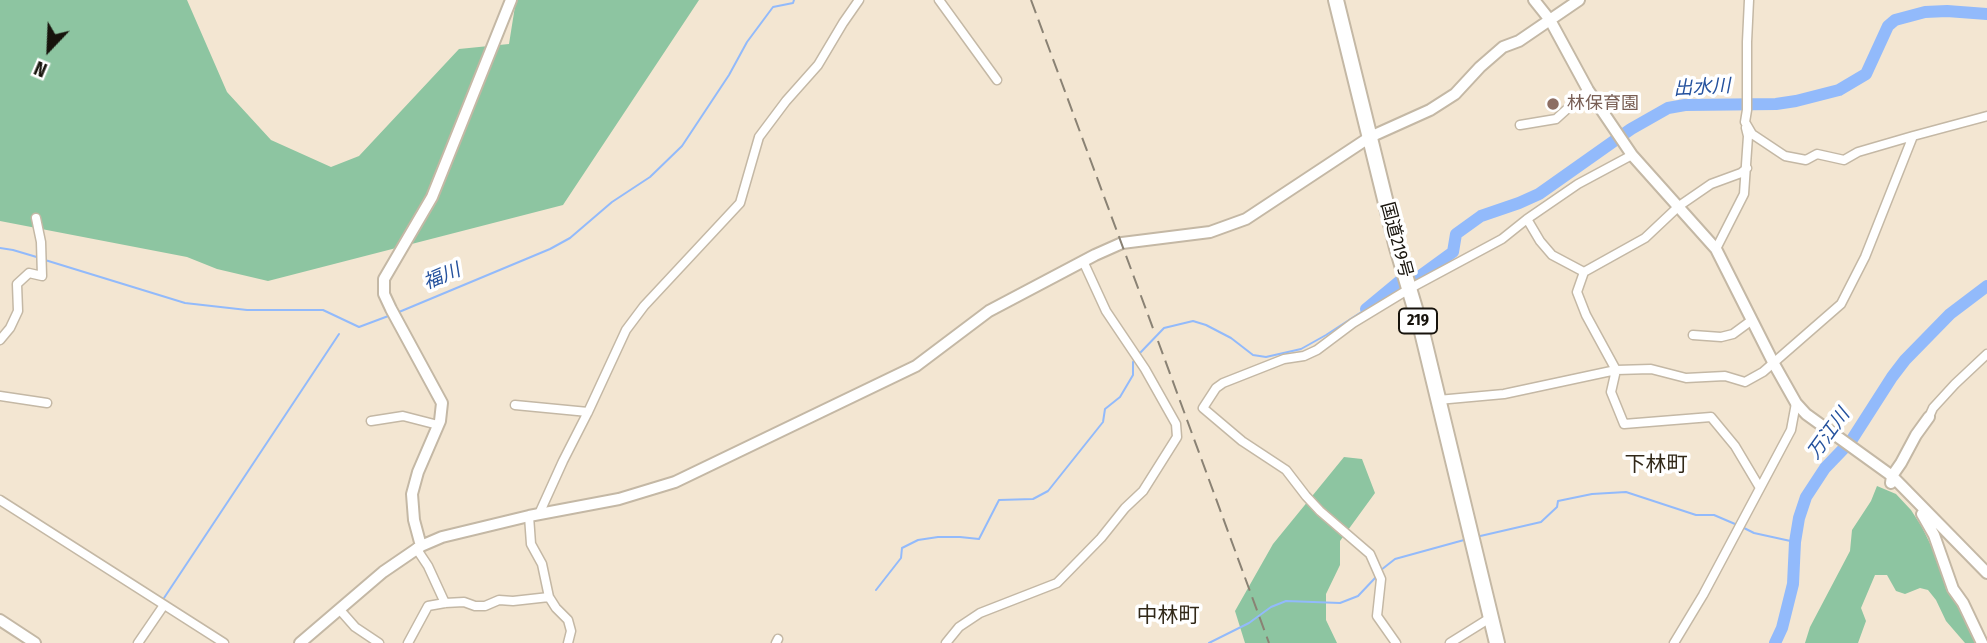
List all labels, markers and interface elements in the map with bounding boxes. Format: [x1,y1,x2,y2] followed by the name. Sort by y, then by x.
[14,14,84,84] north arrow
[31,56,50,82] text: N
[1673,75,1731,101] water label: 出水川
[1567,93,1639,115] place label: 林保育園
[1545,96,1561,112] marker: 林保育園
[1376,200,1416,280] street label: 国道219号
[420,259,464,295] water label: 福川
[1399,308,1437,334] road number: 219
[1803,404,1855,464] water label: 万江川
[1625,452,1687,478] district label: 下林町
[1137,603,1199,629] district label: 中林町

